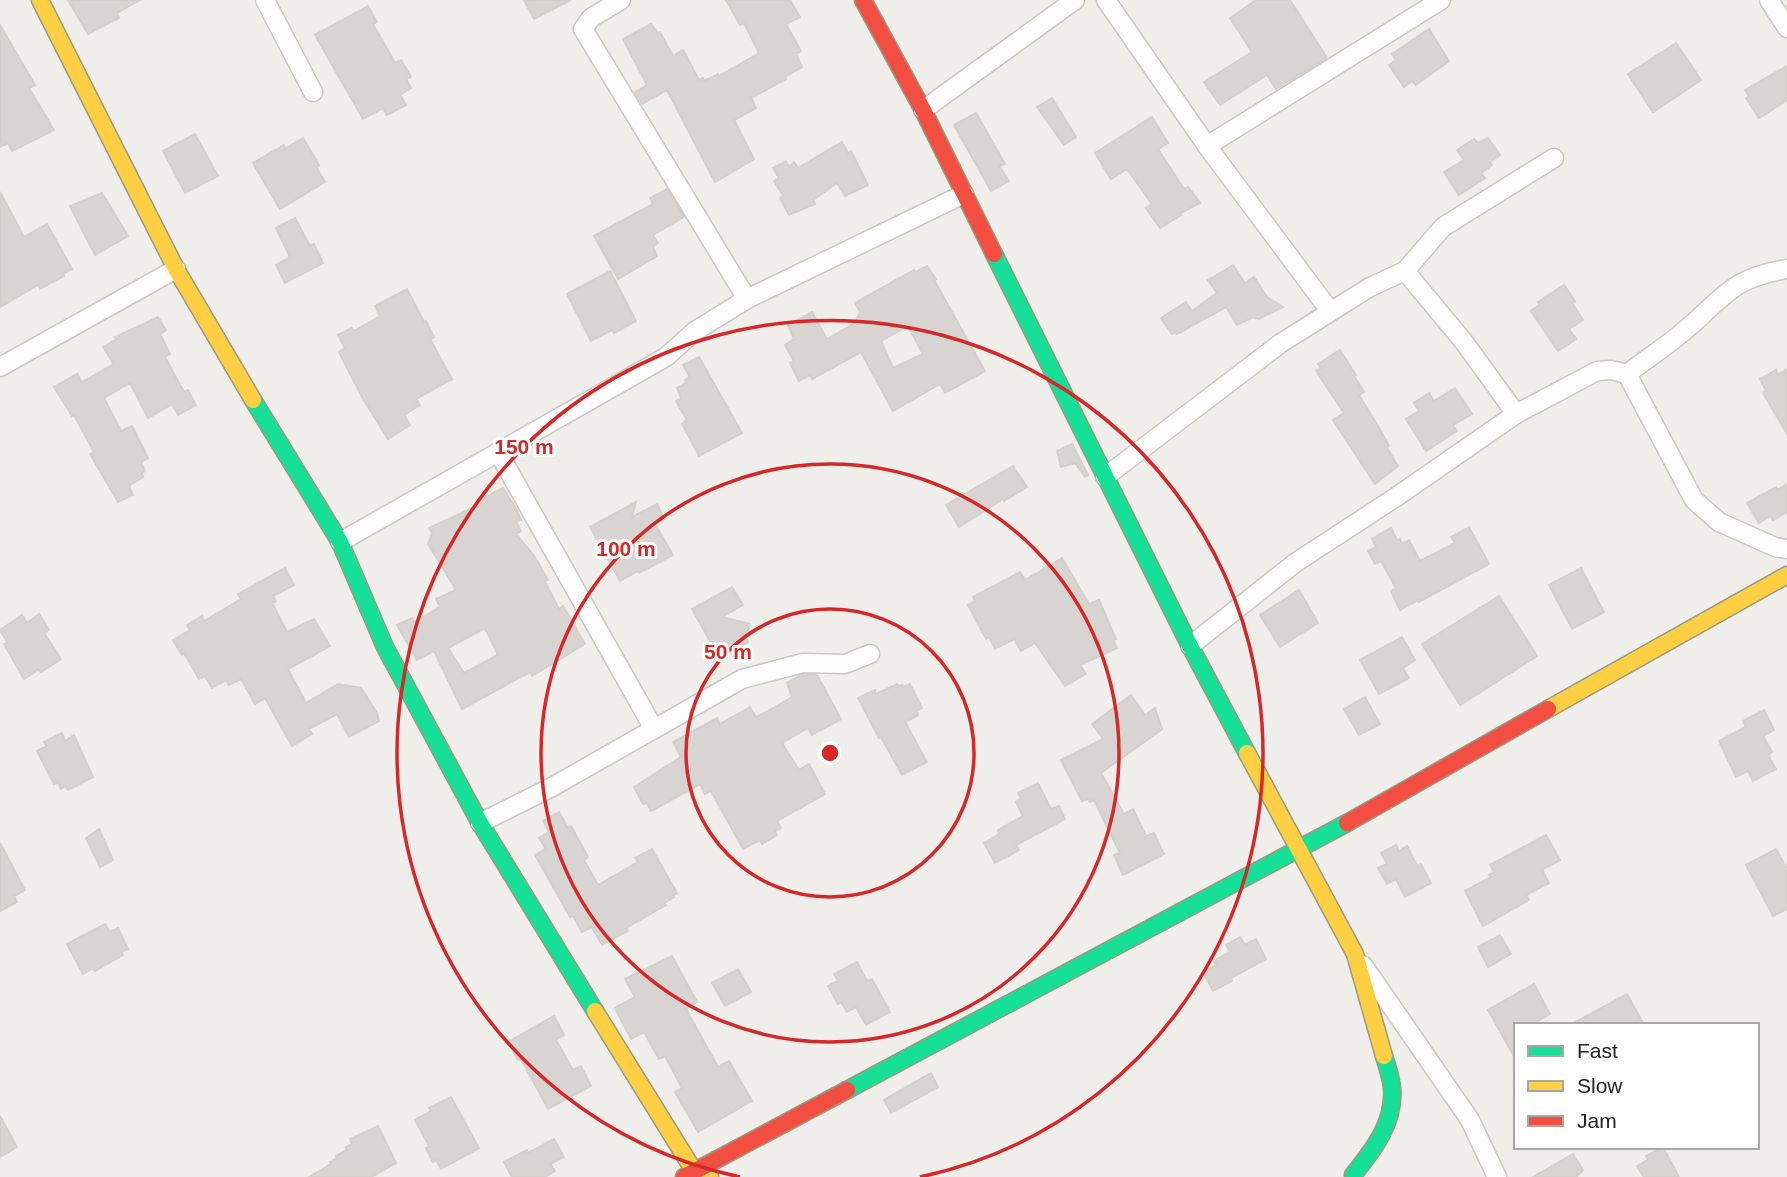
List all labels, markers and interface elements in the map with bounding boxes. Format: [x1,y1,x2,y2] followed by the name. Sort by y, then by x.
[494,435,554,458] text: 150 m
[596,537,656,560] text: 100 m
[704,640,752,663] text: 50 m
[818,741,842,765] centre of rings
[1514,1023,1759,1149] legend
[1577,1039,1618,1062] text: Fast
[1577,1074,1623,1097] text: Slow
[1577,1109,1617,1132] text: Jam

